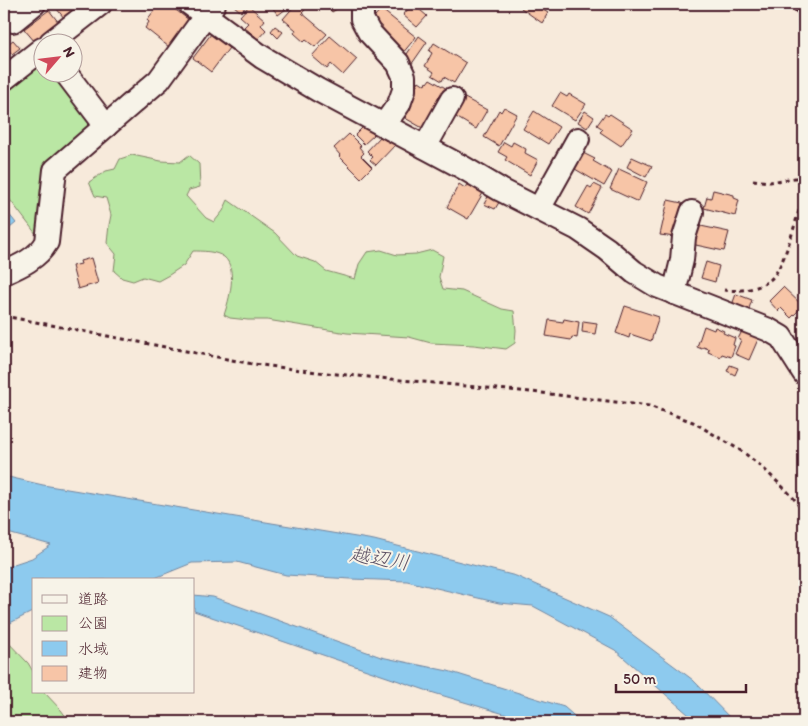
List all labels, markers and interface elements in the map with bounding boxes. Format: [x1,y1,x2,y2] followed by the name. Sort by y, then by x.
[32,32,82,82] north arrow
[59,44,79,60] text: N
[348,541,412,575] water label: 越辺川
[32,578,195,694] legend
[78,590,108,608] text: 道路
[78,614,108,632] text: 公園
[78,640,108,658] text: 水域
[616,661,746,693] scale bar
[78,664,108,682] text: 建物
[623,670,656,688] text: 50 m

